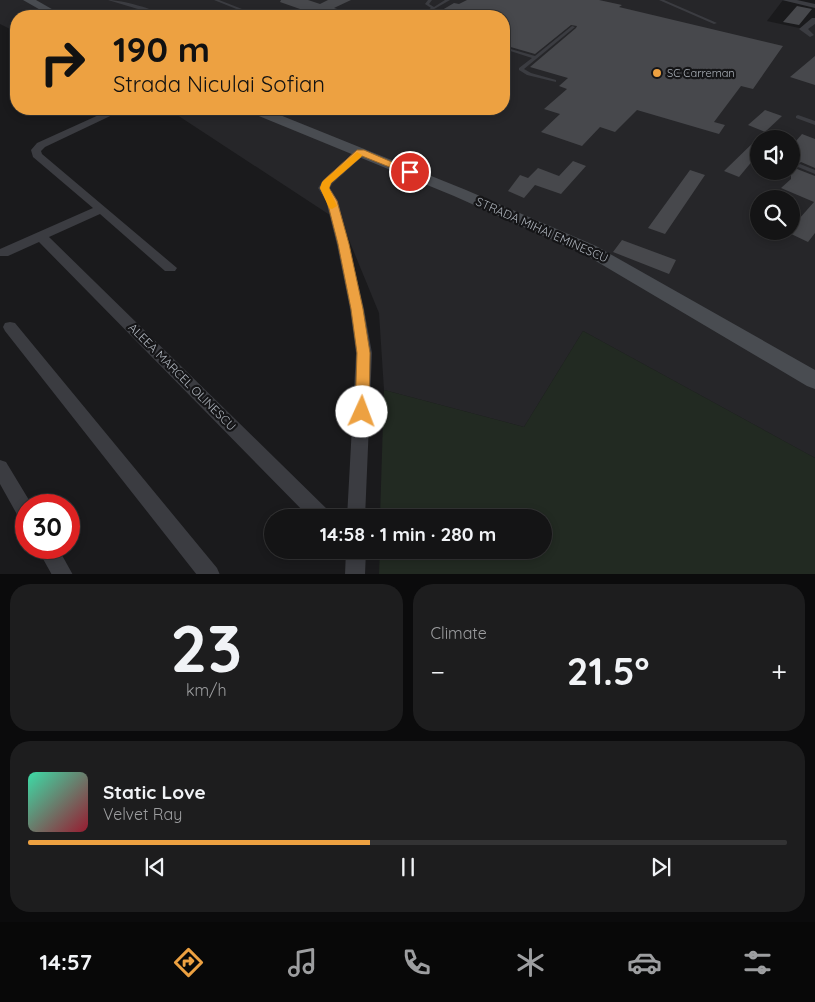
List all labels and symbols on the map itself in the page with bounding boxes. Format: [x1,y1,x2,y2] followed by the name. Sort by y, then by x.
[667,66,735,80] place label: SC Carreman
[651,67,663,79] marker: SC Carreman
[389,151,431,193] pin
[474,194,611,266] street label: STRADA MIHAI EMINESCU
[125,320,239,434] street label: ALEEA MARCEL OLINESCU
[335,385,387,437] position arrow
[15,494,80,559] speed limit sign: 30

